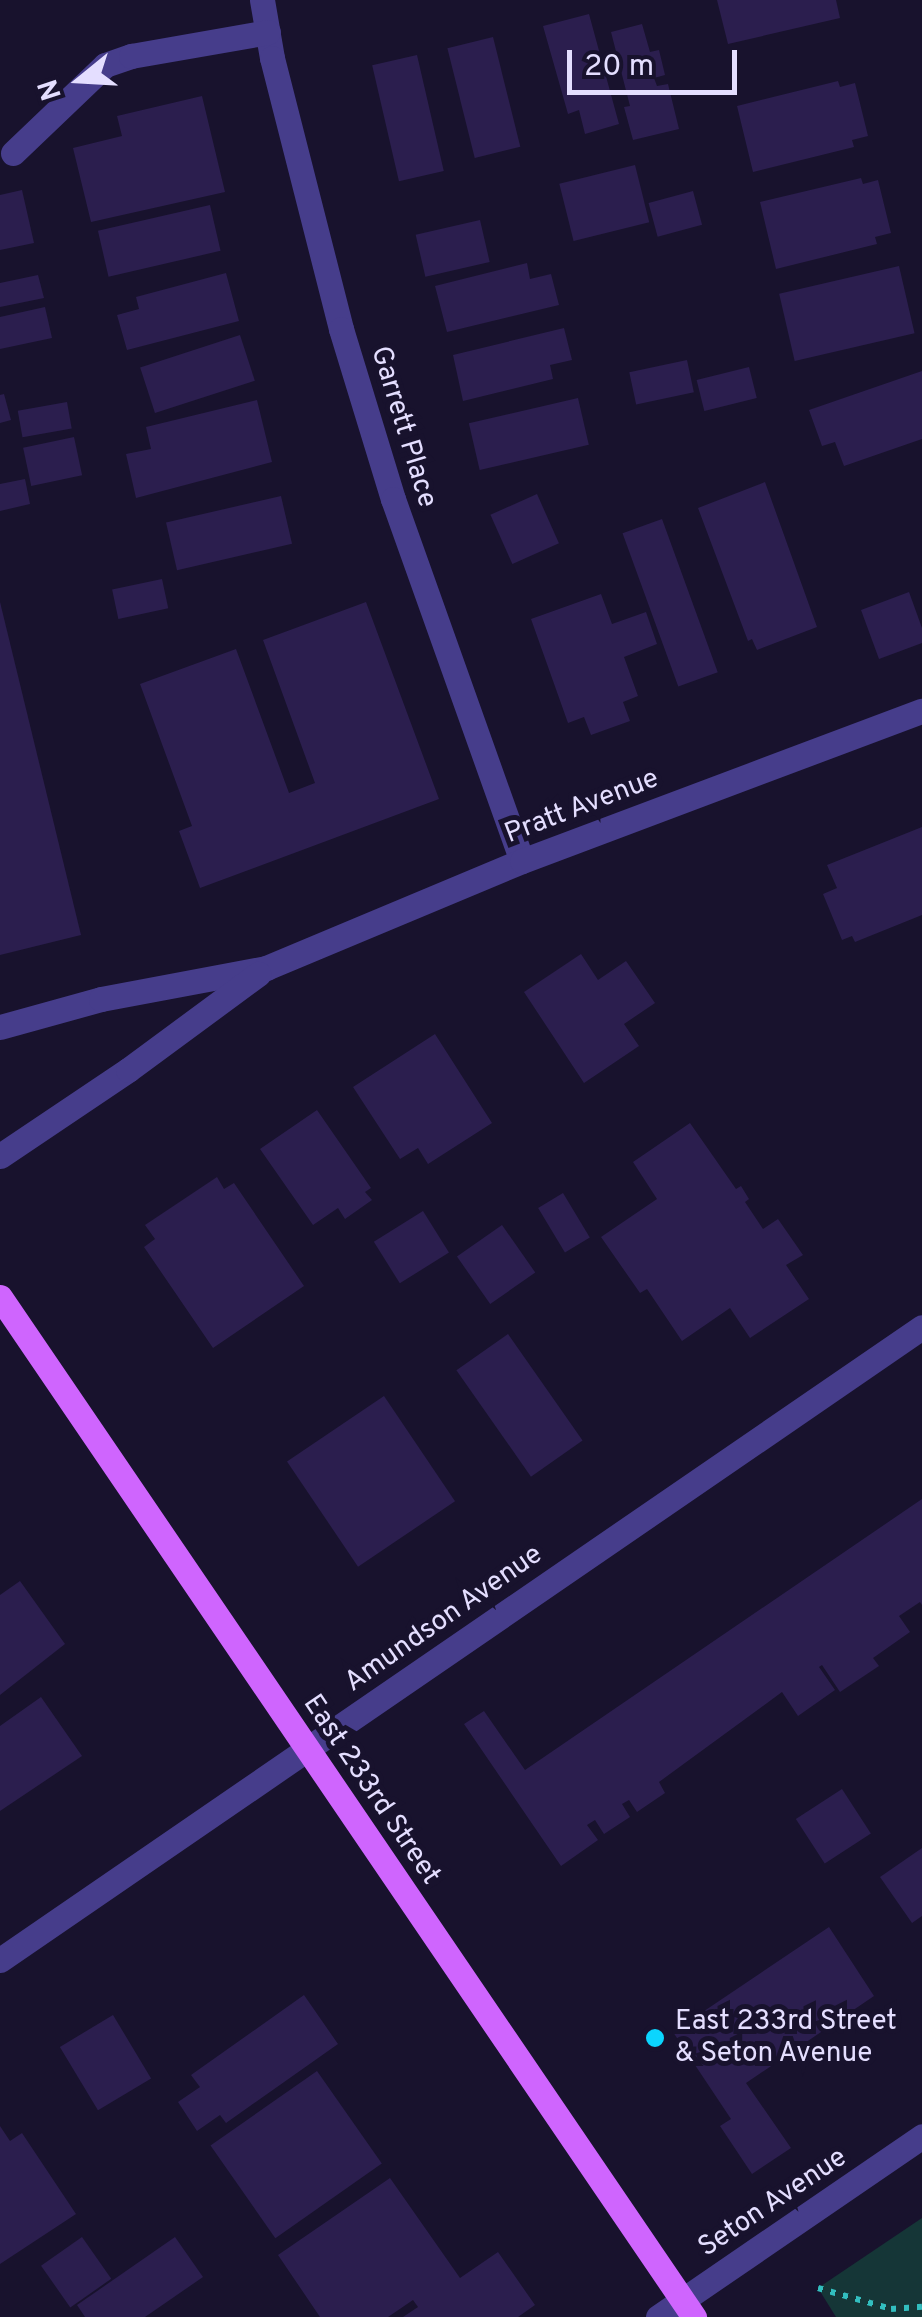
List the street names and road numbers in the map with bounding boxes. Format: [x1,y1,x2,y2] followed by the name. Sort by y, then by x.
[363,342,443,512] street label: Garrett Place
[500,762,664,852] street label: Pratt Avenue
[338,1538,550,1700] street label: Amundson Avenue
[295,1689,447,1891] street label: East 233rd Street
[692,2141,854,2265] street label: Seton Avenue

